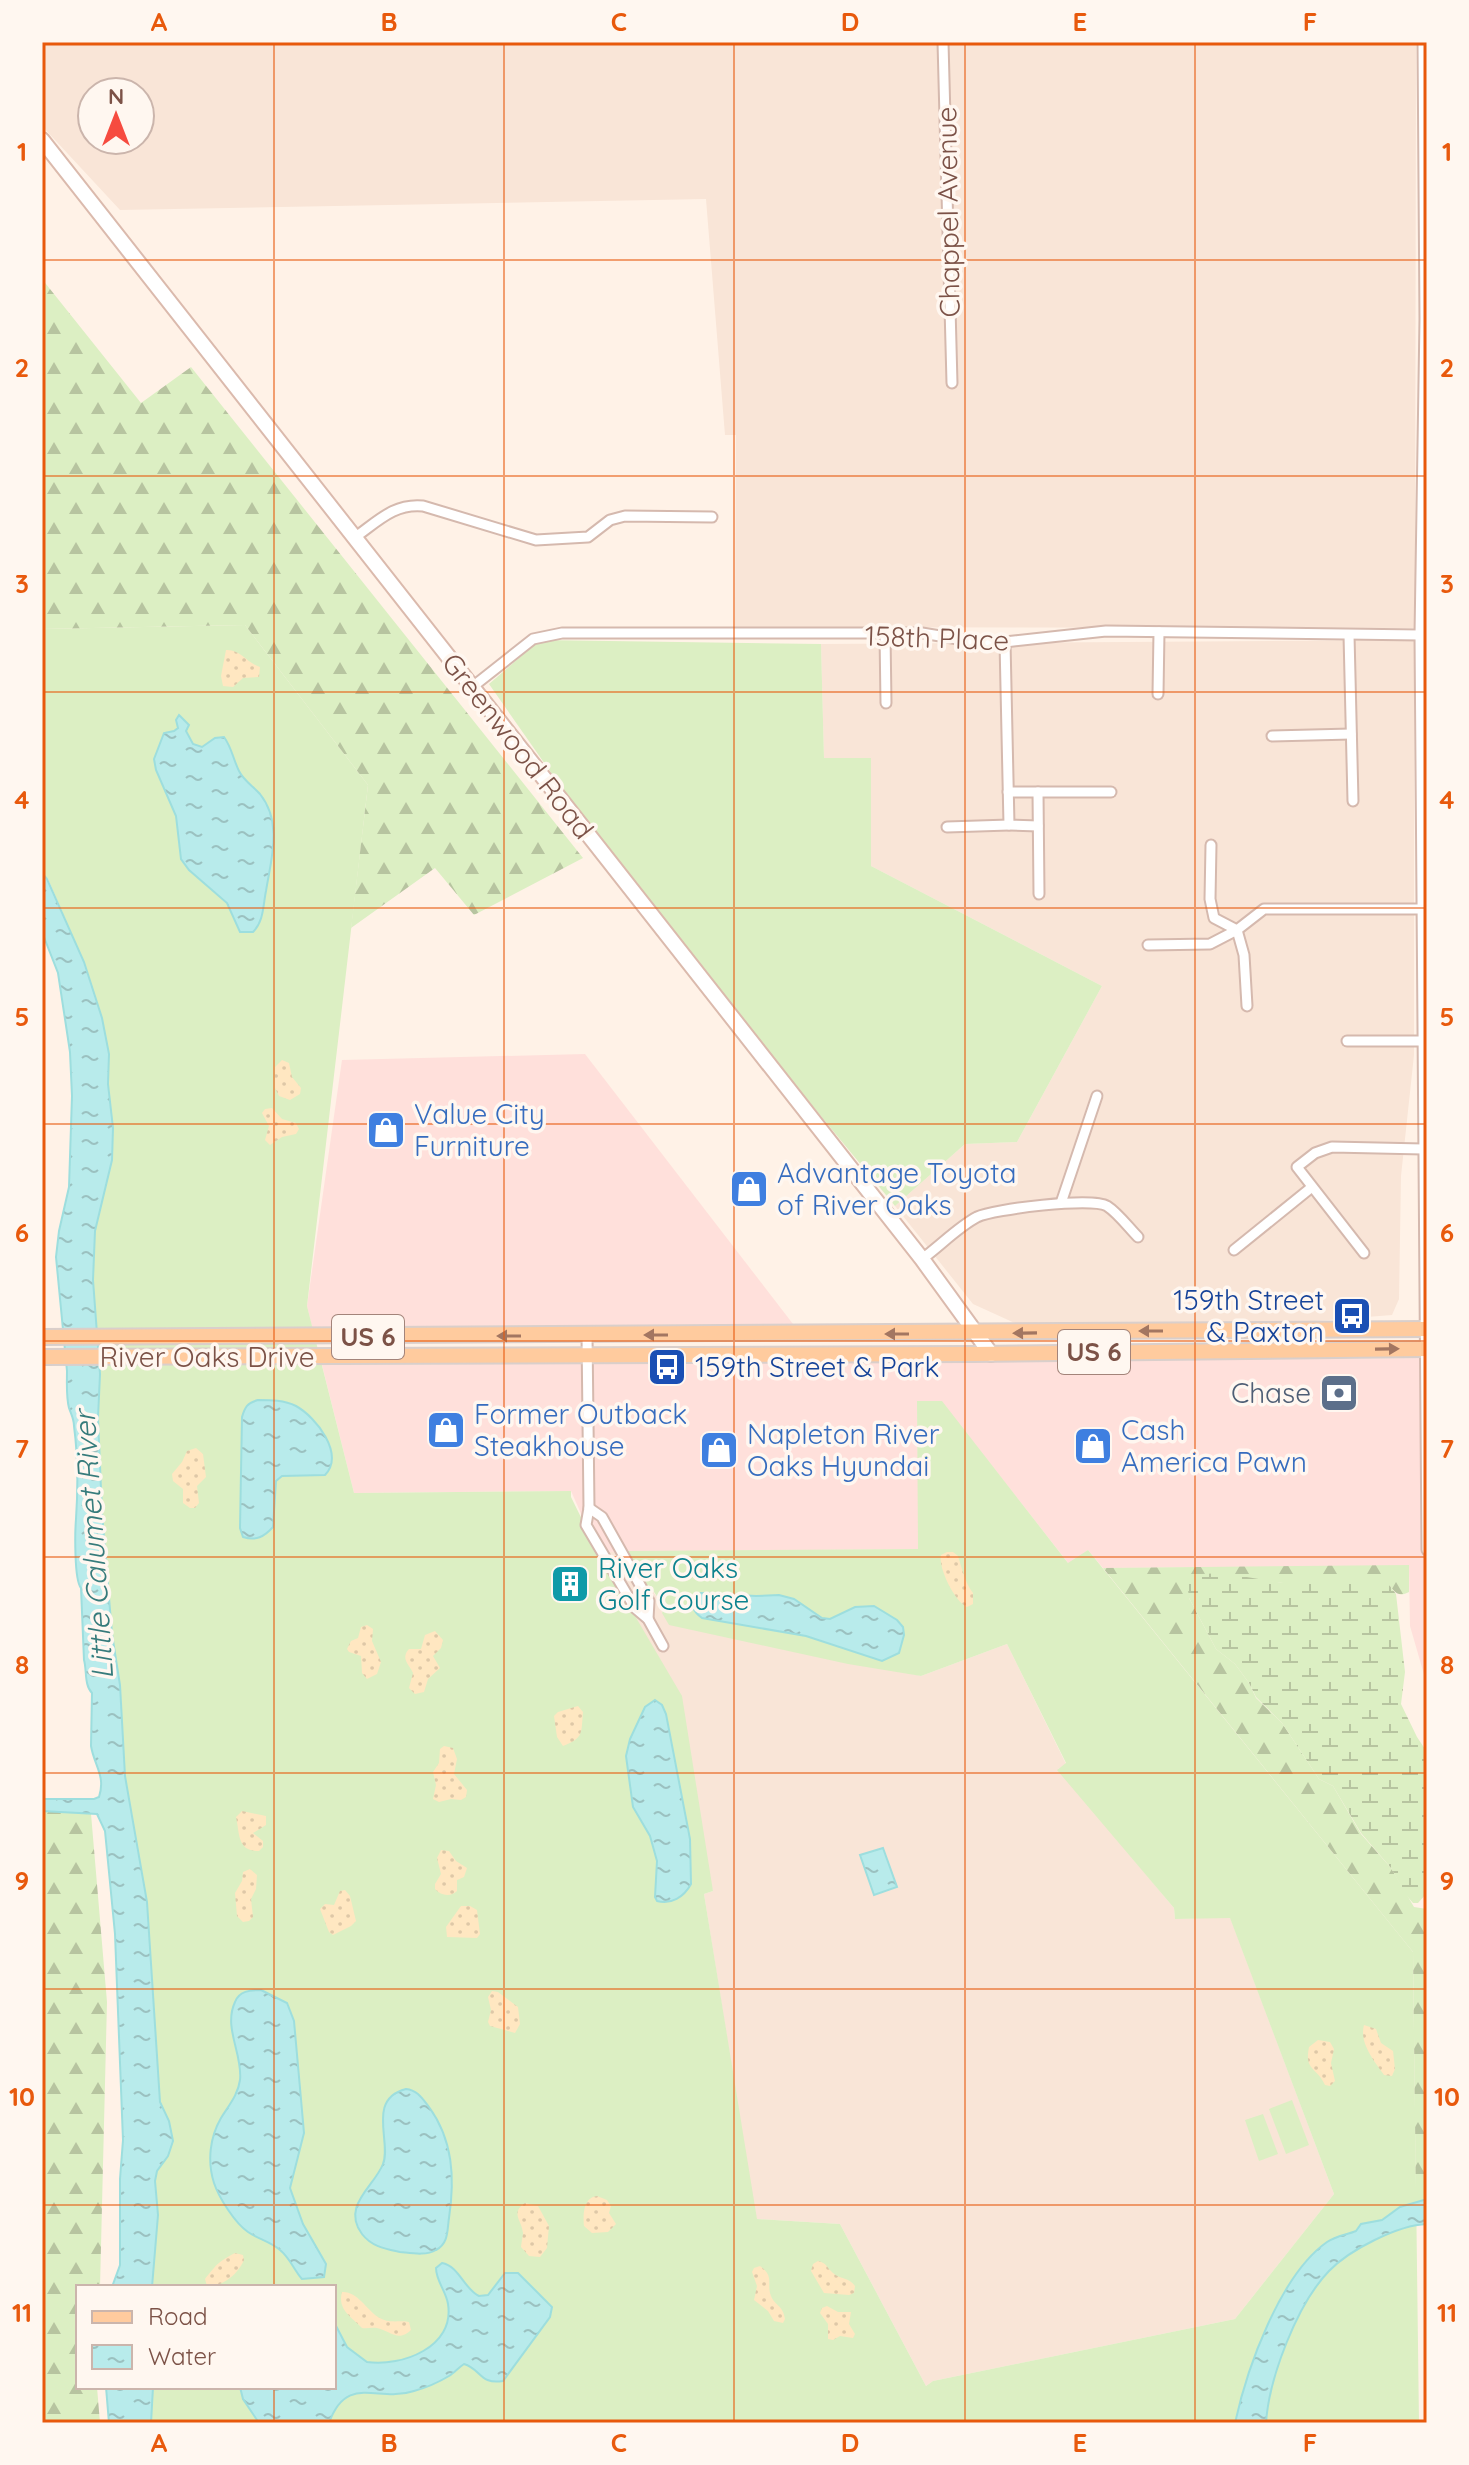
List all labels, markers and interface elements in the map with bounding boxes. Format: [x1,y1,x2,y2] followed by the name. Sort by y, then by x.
[151,5,168,38] text: A
[380,5,398,38] text: B
[611,5,627,38] text: C
[841,5,859,38] text: D
[1073,5,1087,38] text: E
[1303,5,1317,38] text: F
[76,76,156,156] north arrow
[108,82,124,110] text: N
[928,106,967,318] street label: Chappel Avenue
[17,135,27,168] text: 1
[1442,135,1452,168] text: 1
[15,351,29,384] text: 2
[1440,351,1454,384] text: 2
[15,567,29,600] text: 3
[1440,567,1454,600] text: 3
[864,617,1010,658] street label: 158th Place
[435,646,602,846] street label: Greenwood Road
[14,783,30,816] text: 4
[1439,783,1455,816] text: 4
[15,1000,29,1033] text: 5
[1440,1000,1454,1033] text: 5
[414,1096,545,1163] place label: Value City Furniture
[365,1109,407,1151] shop icon: Value City Furniture
[777,1155,1016,1222] place label: Advantage Toyota of River Oaks
[728,1168,770,1210] shop icon: Advantage Toyota of River Oaks
[15,1216,29,1249] text: 6
[1440,1216,1454,1249] text: 6
[1173,1282,1324,1349] place label: 159th Street & Paxton
[1331,1295,1373,1337] bus stop icon: 159th Street & Paxton
[332,1315,404,1359] road number: US 6
[1138,1325,1163,1338] one-way arrow
[1012,1327,1037,1339] one-way arrow
[884,1328,909,1340] one-way arrow
[643,1329,668,1341] one-way arrow
[496,1330,521,1342] one-way arrow
[1058,1330,1130,1374] road number: US 6
[99,1339,315,1374] street label: River Oaks Drive
[1375,1343,1400,1355] one-way arrow
[646,1346,688,1388] bus stop icon: 159th Street & Park
[695,1349,939,1384] place label: 159th Street & Park
[1318,1372,1360,1414] bank icon: Chase
[1231,1375,1311,1410] place label: Chase
[474,1396,687,1463] place label: Former Outback Steakhouse
[64,1406,121,1681] water label: Little Calumet River
[425,1409,467,1451] shop icon: Former Outback Steakhouse
[1121,1412,1307,1479] place label: Cash America Pawn
[747,1416,940,1483] place label: Napleton River Oaks Hyundai
[1072,1425,1114,1467] shop icon: Cash America Pawn
[698,1429,740,1471] shop icon: Napleton River Oaks Hyundai
[15,1432,29,1465] text: 7
[1440,1432,1454,1465] text: 7
[598,1550,749,1617] place label: River Oaks Golf Course
[549,1563,591,1605] building icon: River Oaks Golf Course
[15,1648,29,1681] text: 8
[1440,1648,1454,1681] text: 8
[15,1864,29,1897] text: 9
[1440,1864,1454,1897] text: 9
[9,2080,35,2113] text: 10
[1434,2080,1460,2113] text: 10
[76,2285,336,2389] legend
[12,2296,32,2329] text: 11
[1437,2296,1457,2329] text: 11
[148,2301,208,2331] text: Road
[148,2341,216,2371] text: Water
[151,2426,168,2459] text: A
[380,2426,398,2459] text: B
[611,2426,627,2459] text: C
[841,2426,859,2459] text: D
[1073,2426,1087,2459] text: E
[1303,2426,1317,2459] text: F

